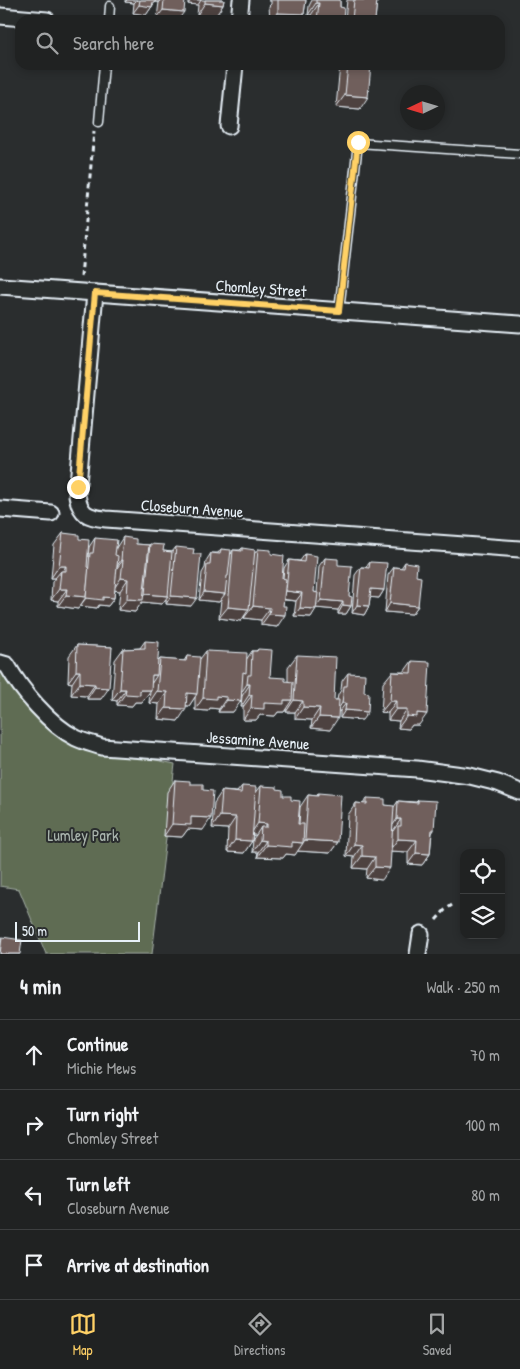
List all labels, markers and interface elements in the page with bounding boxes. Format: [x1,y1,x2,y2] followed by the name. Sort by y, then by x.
[15,15,505,70] search box
[33,29,61,57] icon: search
[73,30,154,56] text: Search here
[400,85,445,130] north arrow
[347,131,370,154] route start
[215,274,308,302] street label: Chomley Street
[67,476,90,499] route end
[140,493,245,523] street label: Closeburn Avenue
[206,725,311,755] street label: Jessamine Avenue
[47,824,119,846] park label: Lumley Park
[460,849,505,939] map controls
[460,849,505,894] button: locate
[460,894,505,939] button: layers
[15,919,140,942] scale bar
[22,921,47,940] text: 50 m
[20,972,61,1001] text: 4 min
[426,976,500,998] text: Walk · 250 m
[67,1031,128,1057] text: Continue
[20,1041,48,1069] icon: ahead
[470,1044,500,1066] text: 70 m
[67,1057,136,1079] text: Michie Mews
[67,1101,138,1127] text: Turn right
[20,1111,48,1139] icon: right
[465,1114,500,1136] text: 100 m
[67,1127,158,1149] text: Chomley Street
[67,1171,130,1197] text: Turn left
[20,1181,48,1209] icon: left
[471,1184,500,1206] text: 80 m
[67,1197,170,1219] text: Closeburn Avenue
[20,1251,48,1279] icon: arrive
[67,1252,209,1278] text: Arrive at destination
[69,1310,97,1359] tab: Map
[234,1310,285,1359] tab: Directions
[423,1310,451,1359] tab: Saved

